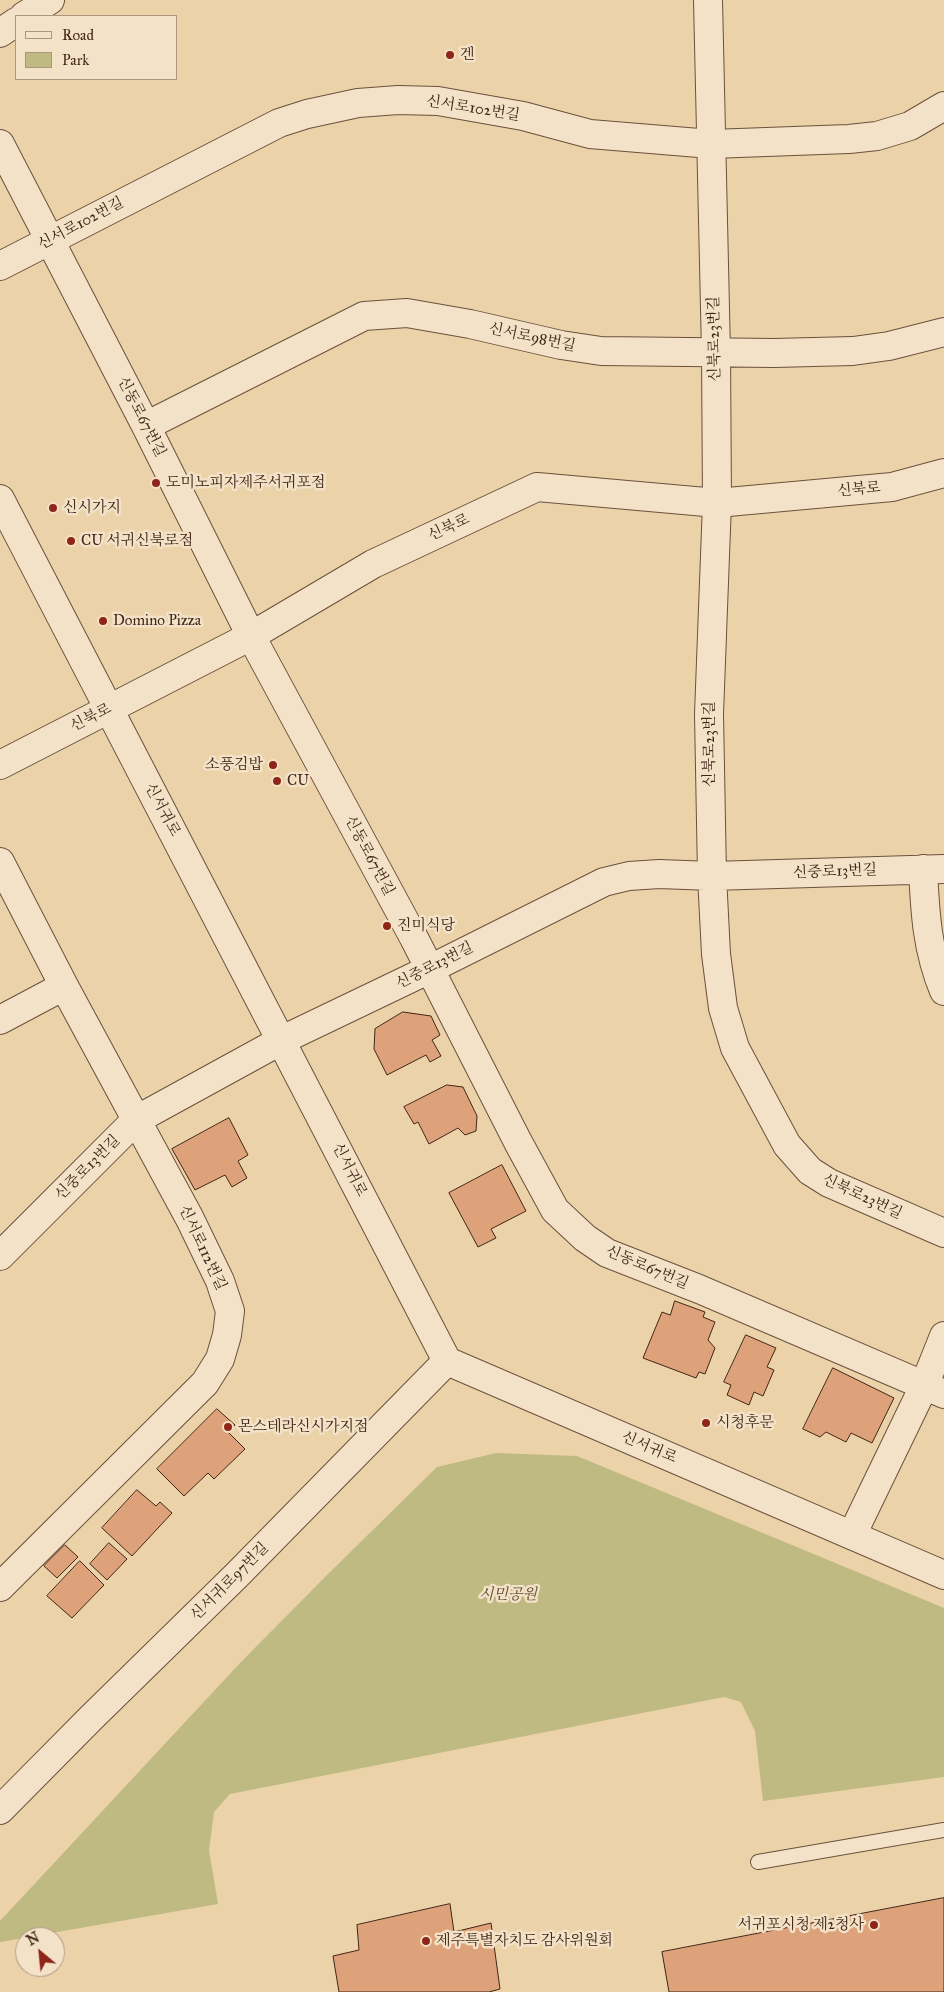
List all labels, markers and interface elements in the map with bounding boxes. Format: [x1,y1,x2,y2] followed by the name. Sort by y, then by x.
[15,15,178,80] legend
[62,26,94,44] text: Road
[460,46,474,64] place label: 겐
[444,49,456,61] marker: 겐
[62,51,89,69] text: Park
[425,93,521,125] street label: 신서로102번길
[35,194,127,254] street label: 신서로102번길
[705,296,725,382] street label: 신북로23번길
[487,320,577,356] street label: 신서로98번길
[113,374,169,460] street label: 신동로67번길
[166,474,325,492] place label: 도미노피자제주서귀포점
[150,477,162,489] marker: 도미노피자제주서귀포점
[837,479,881,501] street label: 신북로
[63,499,121,517] place label: 신시가지
[47,502,59,514] marker: 신시가지
[425,511,473,545] street label: 신북로
[81,532,193,550] place label: CU 서귀신북로점
[65,535,77,547] marker: CU 서귀신북로점
[113,612,201,630] place label: Domino Pizza
[97,615,109,627] marker: Domino Pizza
[68,700,114,736] street label: 신북로
[701,701,719,787] street label: 신북로23번길
[205,756,263,774] place label: 소풍김밥
[267,759,279,771] marker: 소풍김밥
[287,772,309,790] place label: CU
[271,775,283,787] marker: CU
[140,780,184,840] street label: 신서귀로
[340,813,398,899] street label: 신동로67번길
[793,862,877,882] street label: 신중로13번길
[397,917,455,935] place label: 진미식당
[381,920,393,932] marker: 진미식당
[393,939,477,993] street label: 신중로13번길
[52,1132,124,1204] street label: 신중로13번길
[328,1140,370,1200] street label: 신서귀로
[819,1171,905,1223] street label: 신북로23번길
[174,1203,230,1293] street label: 신서로112번길
[603,1242,691,1294] street label: 신동로67번길
[716,1414,774,1432] place label: 시청후문
[700,1417,712,1429] marker: 시청후문
[238,1418,368,1436] place label: 몬스테라신시가지점
[222,1421,234,1433] marker: 몬스테라신시가지점
[619,1428,679,1468] street label: 신서귀로
[187,1539,273,1625] street label: 신서귀로97번길
[479,1586,537,1604] park label: 시민공원
[737,1916,864,1934] place label: 서귀포시청 제2청사
[868,1919,880,1931] marker: 서귀포시청 제2청사
[15,1927,65,1977] north arrow
[24,1929,42,1949] text: N
[436,1932,613,1950] place label: 제주특별자치도 감사위원회
[420,1935,432,1947] marker: 제주특별자치도 감사위원회

